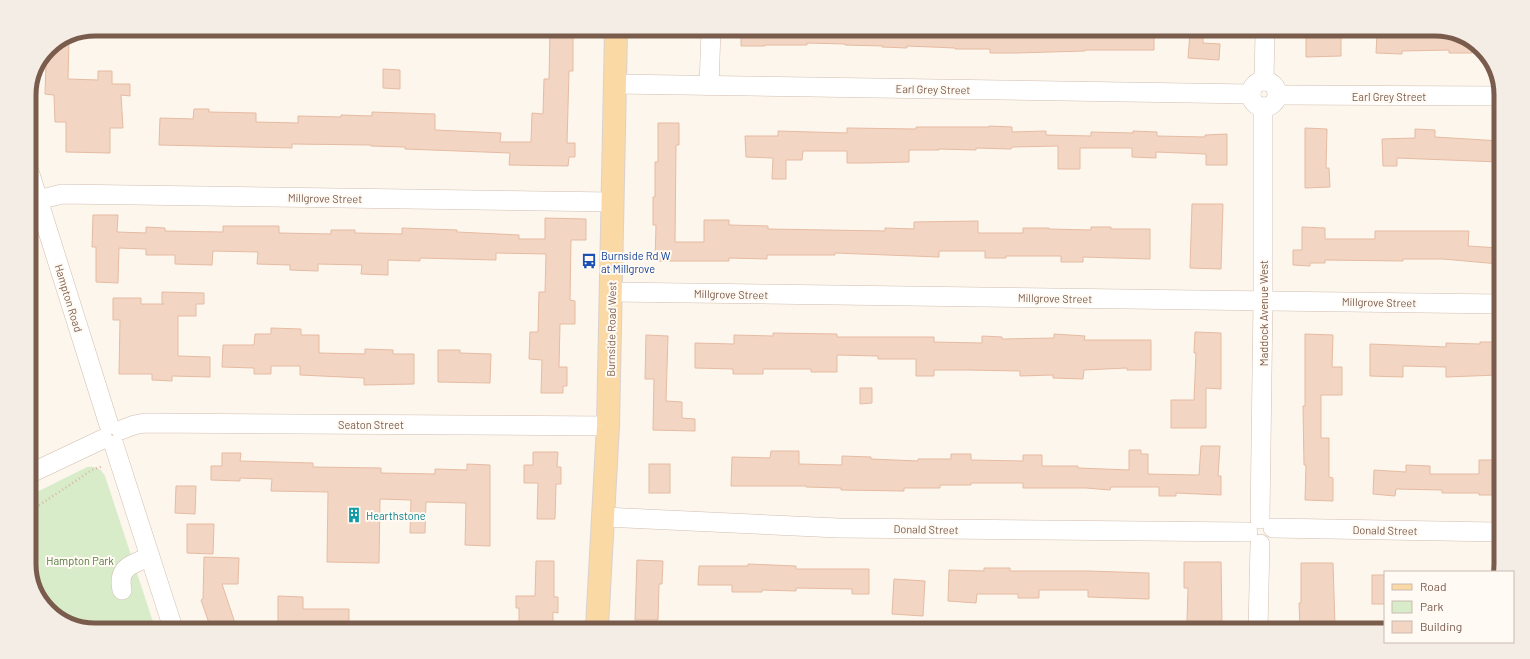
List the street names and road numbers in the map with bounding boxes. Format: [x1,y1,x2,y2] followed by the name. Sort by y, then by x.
[896,82,970,96] street label: Earl Grey Street
[1352,90,1426,103] street label: Earl Grey Street
[288,191,362,205] street label: Millgrove Street
[1257,260,1270,366] street label: Maddock Avenue West
[53,262,85,334] street label: Hampton Road
[604,281,618,377] street label: Burnside Road West
[694,287,768,301] street label: Millgrove Street
[1018,291,1092,305] street label: Millgrove Street
[1342,295,1416,309] street label: Millgrove Street
[338,418,404,431] street label: Seaton Street
[893,522,959,536] street label: Donald Street
[1352,523,1418,537] street label: Donald Street

